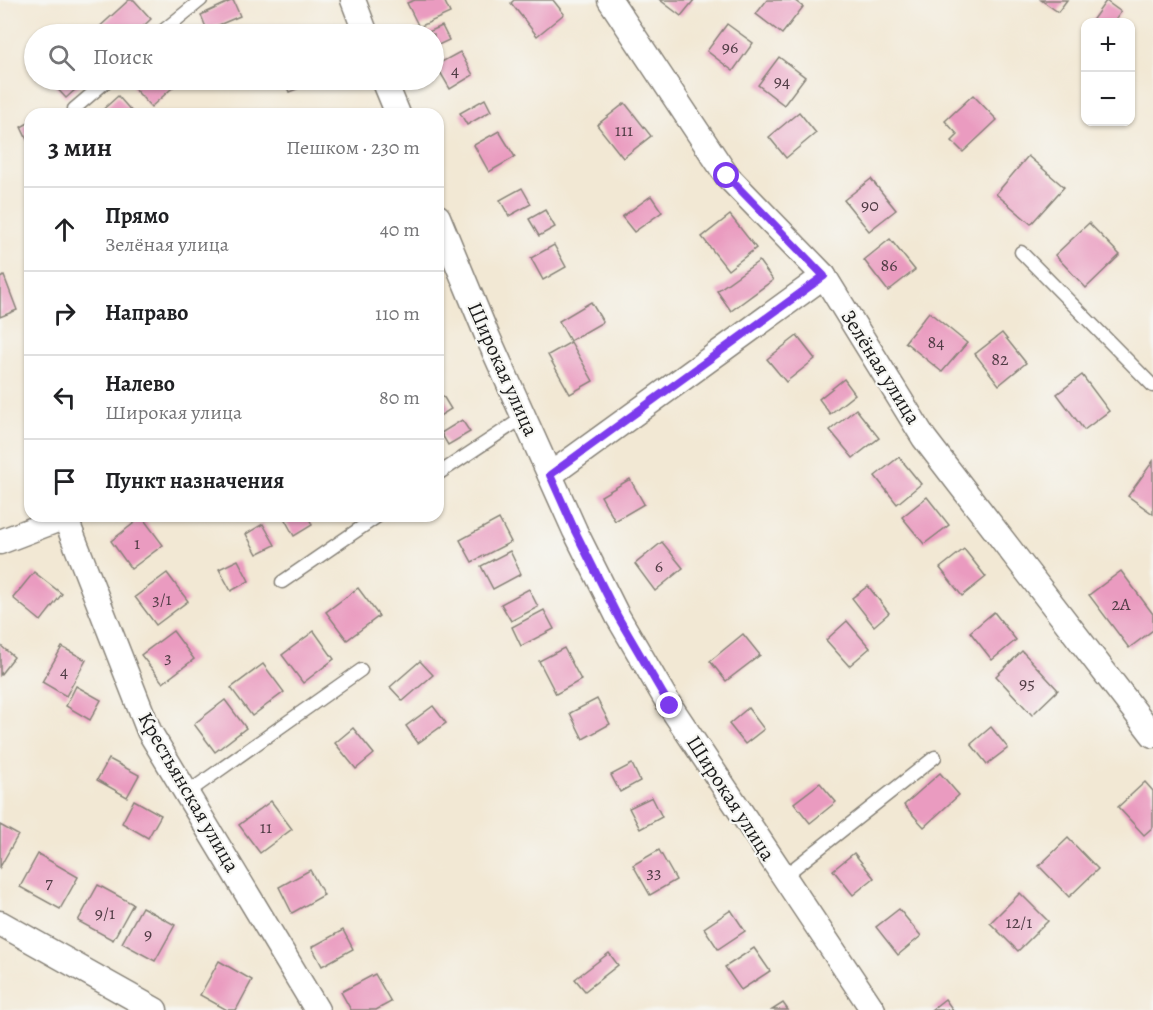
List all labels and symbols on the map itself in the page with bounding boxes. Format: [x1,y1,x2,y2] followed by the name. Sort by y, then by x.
[722,35,738,59] house number: 96
[451,58,459,82] house number: 4
[774,69,790,93] house number: 94
[615,118,633,142] house number: 111
[713,162,739,188] route start
[861,193,879,217] house number: 90
[880,253,898,277] house number: 86
[461,297,545,441] street label: Широкая улица
[835,304,928,430] street label: Зелёная улица
[928,330,944,354] house number: 84
[991,347,1009,371] house number: 82
[134,531,140,555] house number: 1
[655,554,663,578] house number: 6
[152,587,172,611] house number: 3/1
[1111,592,1131,616] house number: 2А
[164,645,172,669] house number: 3
[60,659,68,683] house number: 4
[1019,671,1035,695] house number: 95
[656,692,682,718] route end
[132,707,246,878] street label: Крестьянская улица
[680,730,782,866] street label: Широкая улица
[260,815,272,839] house number: 11
[647,860,661,884] house number: 33
[45,870,53,894] house number: 7
[95,901,115,925] house number: 9/1
[1006,910,1032,934] house number: 12/1
[144,922,152,946] house number: 9

